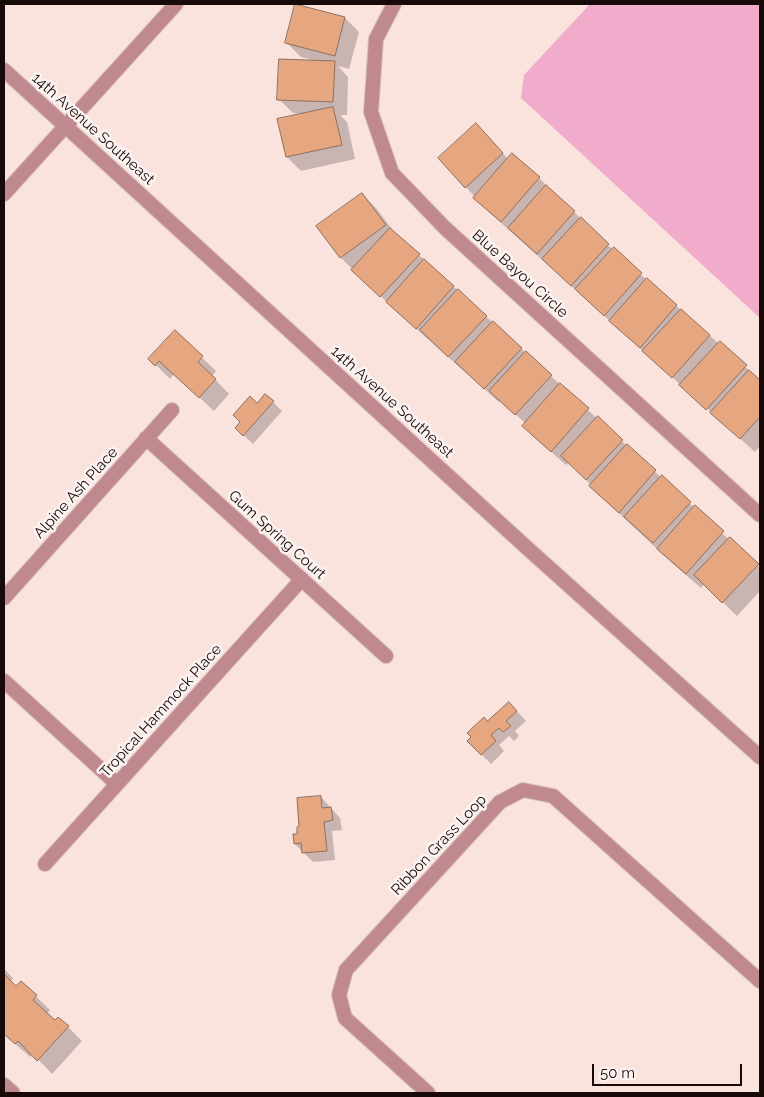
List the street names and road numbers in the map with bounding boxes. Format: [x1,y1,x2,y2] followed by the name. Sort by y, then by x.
[28,69,158,189] street label: 14th Avenue Southeast
[468,226,572,322] street label: Blue Bayou Circle
[327,342,457,462] street label: 14th Avenue Southeast
[30,444,122,542] street label: Alpine Ash Place
[225,487,329,583] street label: Gum Spring Court
[96,641,226,781] street label: Tropical Hammock Place
[388,791,490,899] street label: Ribbon Grass Loop

